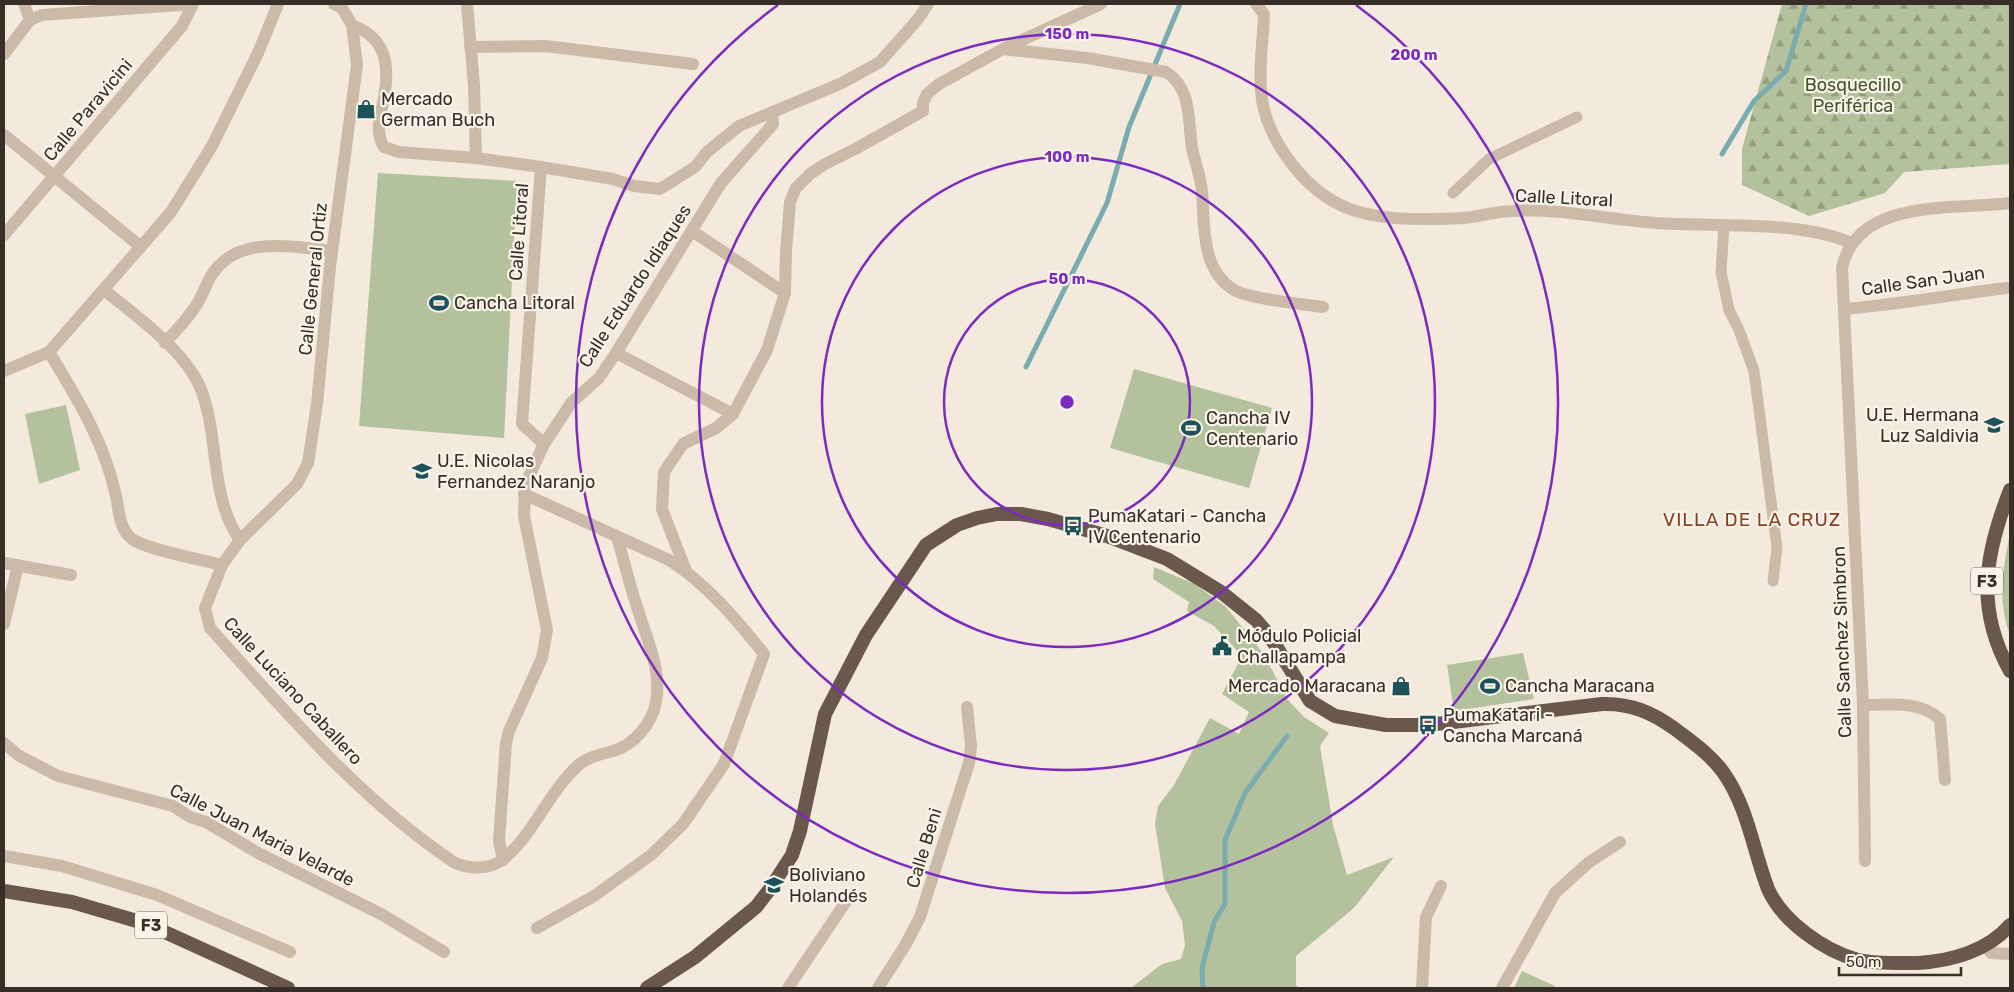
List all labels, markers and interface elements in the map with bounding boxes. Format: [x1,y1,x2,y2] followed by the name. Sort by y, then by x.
[1045,25,1089,43] text: 150 m
[1390,46,1438,64] text: 200 m
[39,54,137,166] street label: Calle Paravicini
[1805,74,1901,117] park label: Bosquecillo Periférica
[381,88,495,131] place label: Mercado German Buch
[355,98,377,120] shop icon: Mercado German Buch
[1045,148,1089,166] text: 100 m
[505,182,533,282] street label: Calle Litoral
[1514,184,1614,212] street label: Calle Litoral
[574,200,696,372] street label: Calle Eduardo Idiaques
[294,202,332,356] street label: Calle General Ortiz
[1860,261,1986,301] street label: Calle San Juan
[1049,270,1085,288] text: 50 m
[428,292,450,314] sports icon: Cancha Litoral
[454,292,575,314] place label: Cancha Litoral
[1058,393,1076,411] centre of rings
[1866,404,1979,447] place label: U.E. Hermana Luz Saldivia
[1206,407,1298,450] place label: Cancha IV Centenario
[1983,414,2005,436] school or university icon: U.E. Hermana Luz Saldivia
[1180,417,1202,439] sports icon: Cancha IV Centenario
[437,450,595,493] place label: U.E. Nicolas Fernandez Naranjo
[411,460,433,482] school or university icon: U.E. Nicolas Fernandez Naranjo
[1088,505,1266,548] place label: PumaKatari - Cancha IV Centenario
[1663,508,1841,531] district label: VILLA DE LA CRUZ
[1062,515,1084,537] bus stop icon: PumaKatari - Cancha IV Centenario
[1828,546,1856,738] street label: Calle Sanchez Simbron
[1971,568,2003,594] road number: F3
[219,613,367,769] street label: Calle Luciano Caballero
[1237,625,1361,668] place label: Módulo Policial Challapampa
[1211,635,1233,657] public building icon: Módulo Policial Challapampa
[1228,675,1386,697] place label: Mercado Maracana
[1390,675,1412,697] shop icon: Mercado Maracana
[1479,675,1501,697] sports icon: Cancha Maracana
[1505,675,1655,697] place label: Cancha Maracana
[1443,704,1583,747] place label: PumaKatari - Cancha Marcaná
[1417,714,1439,736] bus stop icon: PumaKatari - Cancha Marcaná
[166,779,358,891] street label: Calle Juan Maria Velarde
[901,805,947,891] street label: Calle Beni
[789,864,867,907] place label: Boliviano Holandés
[763,874,785,896] school or university icon: Boliviano Holandés
[135,912,167,938] road number: F3
[1839,944,1962,976] scale bar
[1846,953,1881,971] text: 50 m

